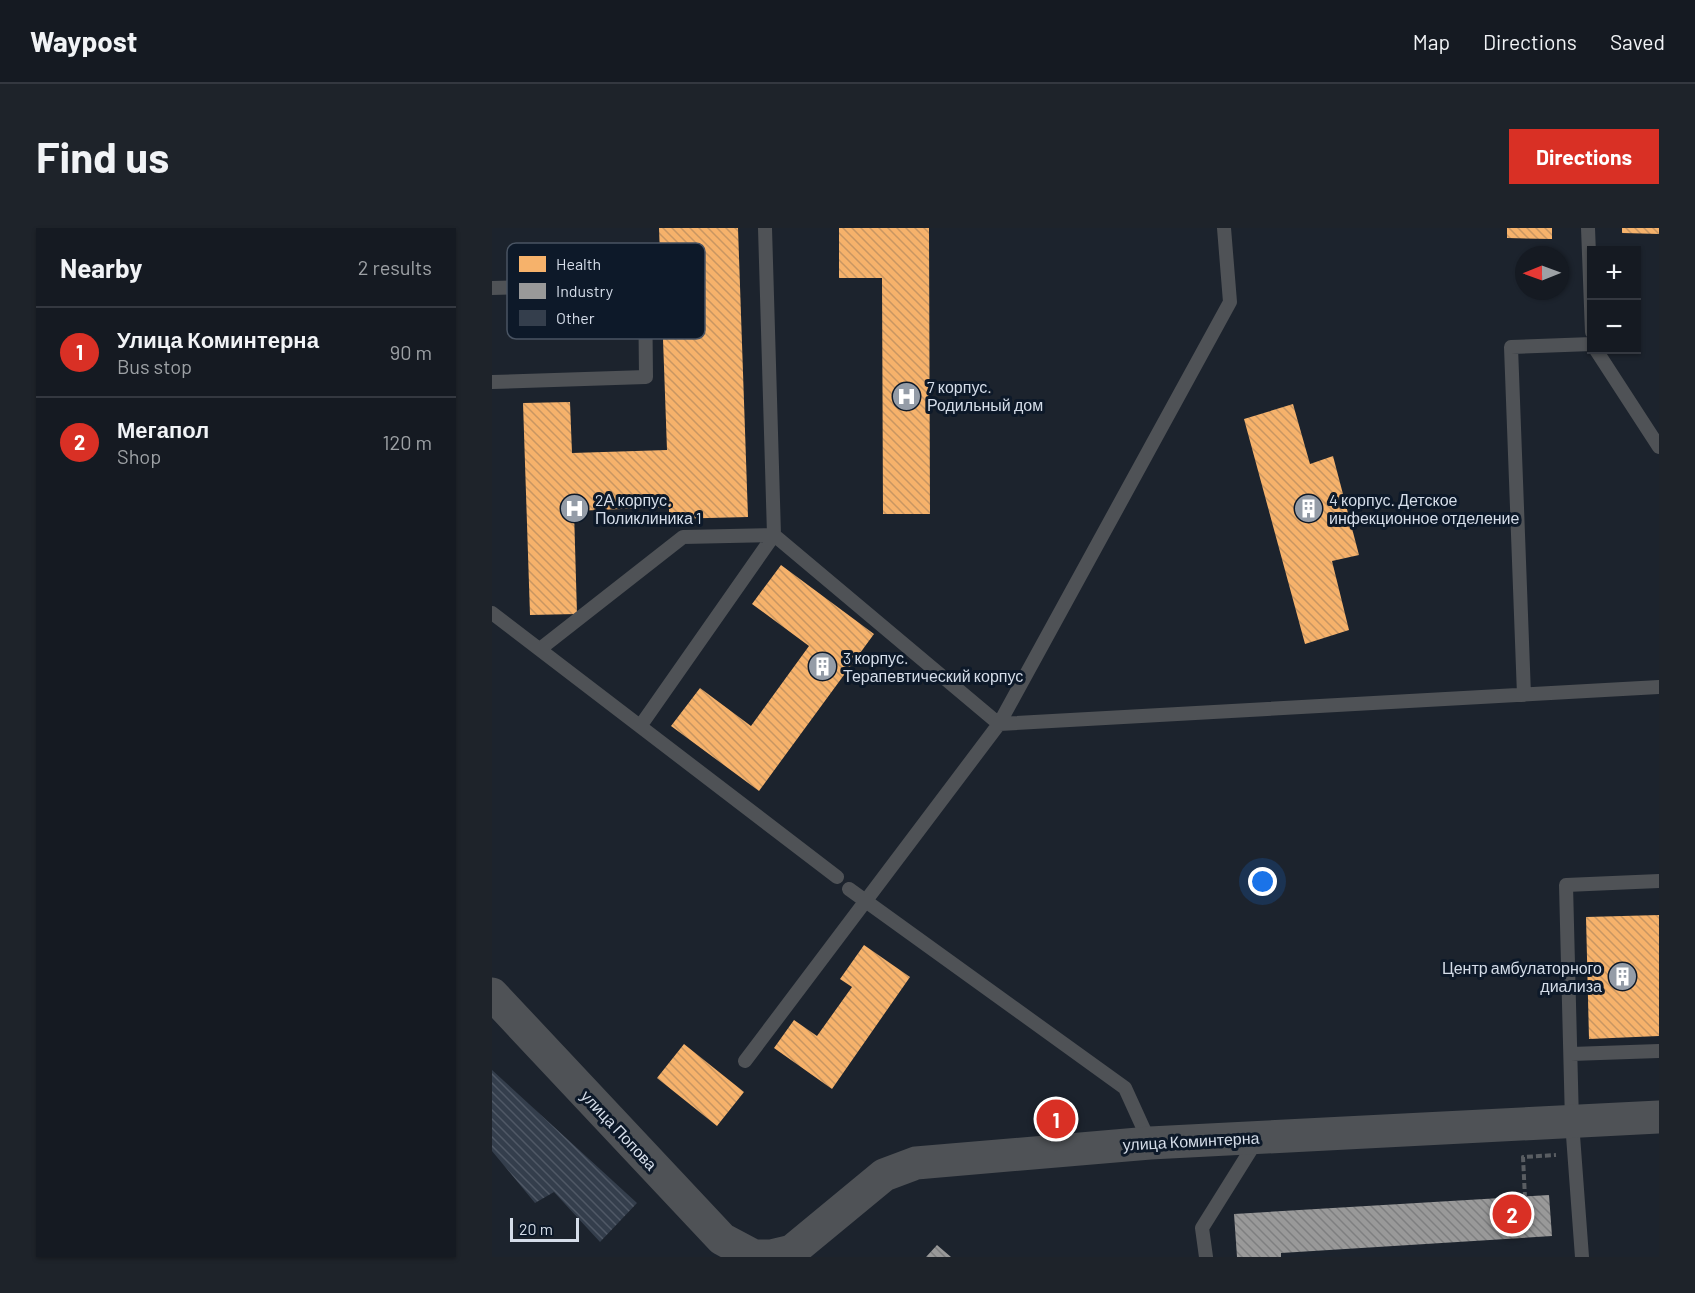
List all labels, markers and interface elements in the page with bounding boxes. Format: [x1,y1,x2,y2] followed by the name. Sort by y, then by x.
[30,24,137,58] text: Waypost
[1413,29,1450,54] text: Map
[1483,29,1577,54] text: Directions
[1610,29,1665,54] text: Saved
[1509,129,1659,184] button: Directions
[36,131,169,181] text: Find us
[507,243,705,339] legend
[1515,246,1569,300] north arrow
[1587,246,1641,354] map controls
[1587,246,1641,300] button: +
[60,252,142,283] text: Nearby
[556,254,601,273] text: Health
[358,255,432,279] text: 2 results
[556,281,614,300] text: Industry
[1587,300,1641,354] button: −
[556,308,595,327] text: Other
[117,326,319,352] text: Улица Коминтерна
[76,340,83,364] text: 1
[390,340,432,364] text: 90 m
[117,354,192,378] text: Bus stop
[927,377,1043,414] place label: 7 корпус. Родильный дом
[890,380,922,412] hospital icon: 7 корпус. Родильный дом
[117,416,209,442] text: Мегапол
[74,430,85,454] text: 2
[382,430,432,454] text: 120 m
[117,444,161,468] text: Shop
[595,490,702,527] place label: 2А корпус. Поликлиника 1
[1329,490,1520,527] place label: 4 корпус. Детское инфекционное отделение
[558,493,590,525] hospital icon: 2А корпус. Поликлиника 1
[1292,493,1324,525] building icon: 4 корпус. Детское инфекционное отделение
[843,648,1023,685] place label: 3 корпус. Терапевтический корпус
[806,651,838,683] building icon: 3 корпус. Терапевтический корпус
[1248,867,1277,896] your location
[1442,958,1602,995] place label: Центр амбулаторного диализа
[1607,961,1639,993] building icon: Центр амбулаторного диализа
[578,1086,661,1174] street label: улица Попова
[1036,1096,1076,1142] pin: 1
[1122,1127,1260,1154] street label: улица Коминтерна
[1492,1192,1532,1236] pin: 2
[510,1215,579,1242] scale bar
[519,1219,553,1238] text: 20 m

